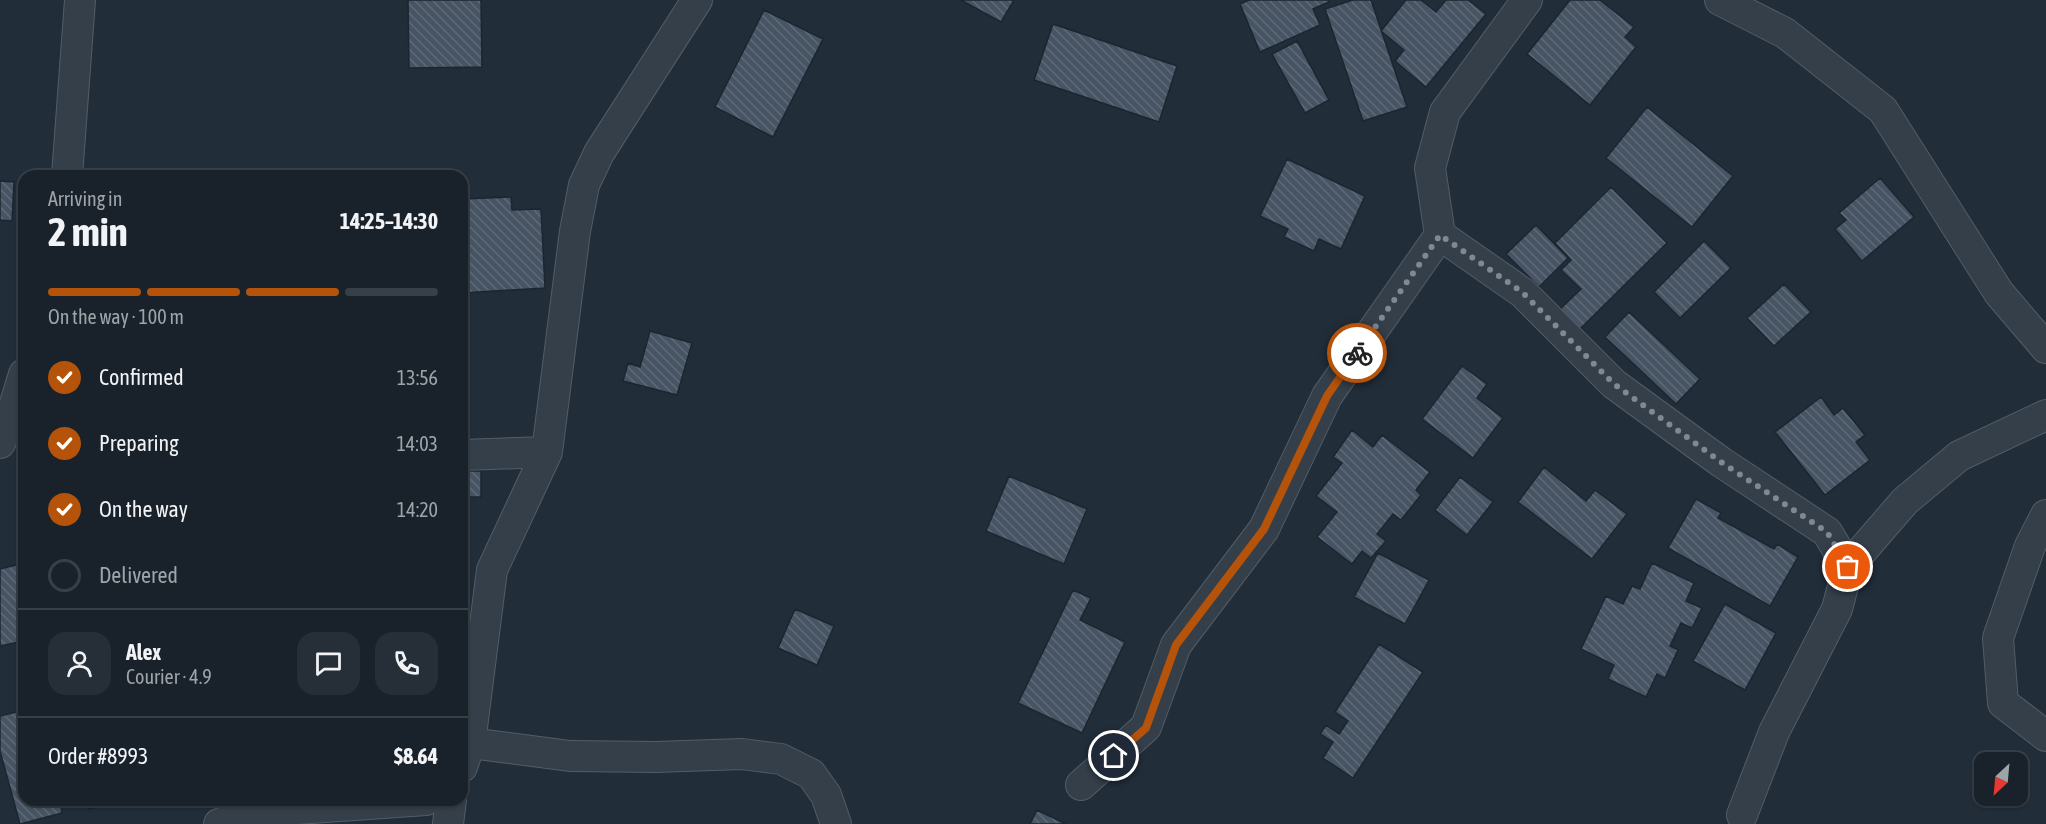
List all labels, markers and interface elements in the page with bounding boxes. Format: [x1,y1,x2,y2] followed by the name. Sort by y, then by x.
[48,187,122,210] text: Arriving in
[340,208,438,234] text: 14:25–14:30
[48,210,128,254] text: 2 min
[48,305,184,328] text: On the way · 100 m
[1327,323,1387,383] courier
[1341,337,1374,370] icon: bike
[48,361,81,394] icon: check
[99,364,184,390] text: Confirmed
[397,366,438,389] text: 13:56
[48,427,81,460] icon: check
[99,430,179,456] text: Preparing
[396,432,438,455] text: 14:03
[48,493,81,526] icon: check
[99,496,188,522] text: On the way
[397,498,438,521] text: 14:20
[1822,541,1873,592] pin
[1831,550,1864,583] icon: bag
[99,562,178,588] text: Delivered
[48,632,111,695] button: person
[297,632,360,695] button: chat
[375,632,438,695] button: phone
[126,639,161,665] text: Alex
[126,665,212,688] text: Courier · 4.9
[1088,730,1139,781] pin
[1097,739,1130,772] icon: home
[48,743,148,769] text: Order #8993
[394,743,438,769] text: $8.64
[1974,752,2028,806] north arrow
[1974,752,2028,806] map controls

